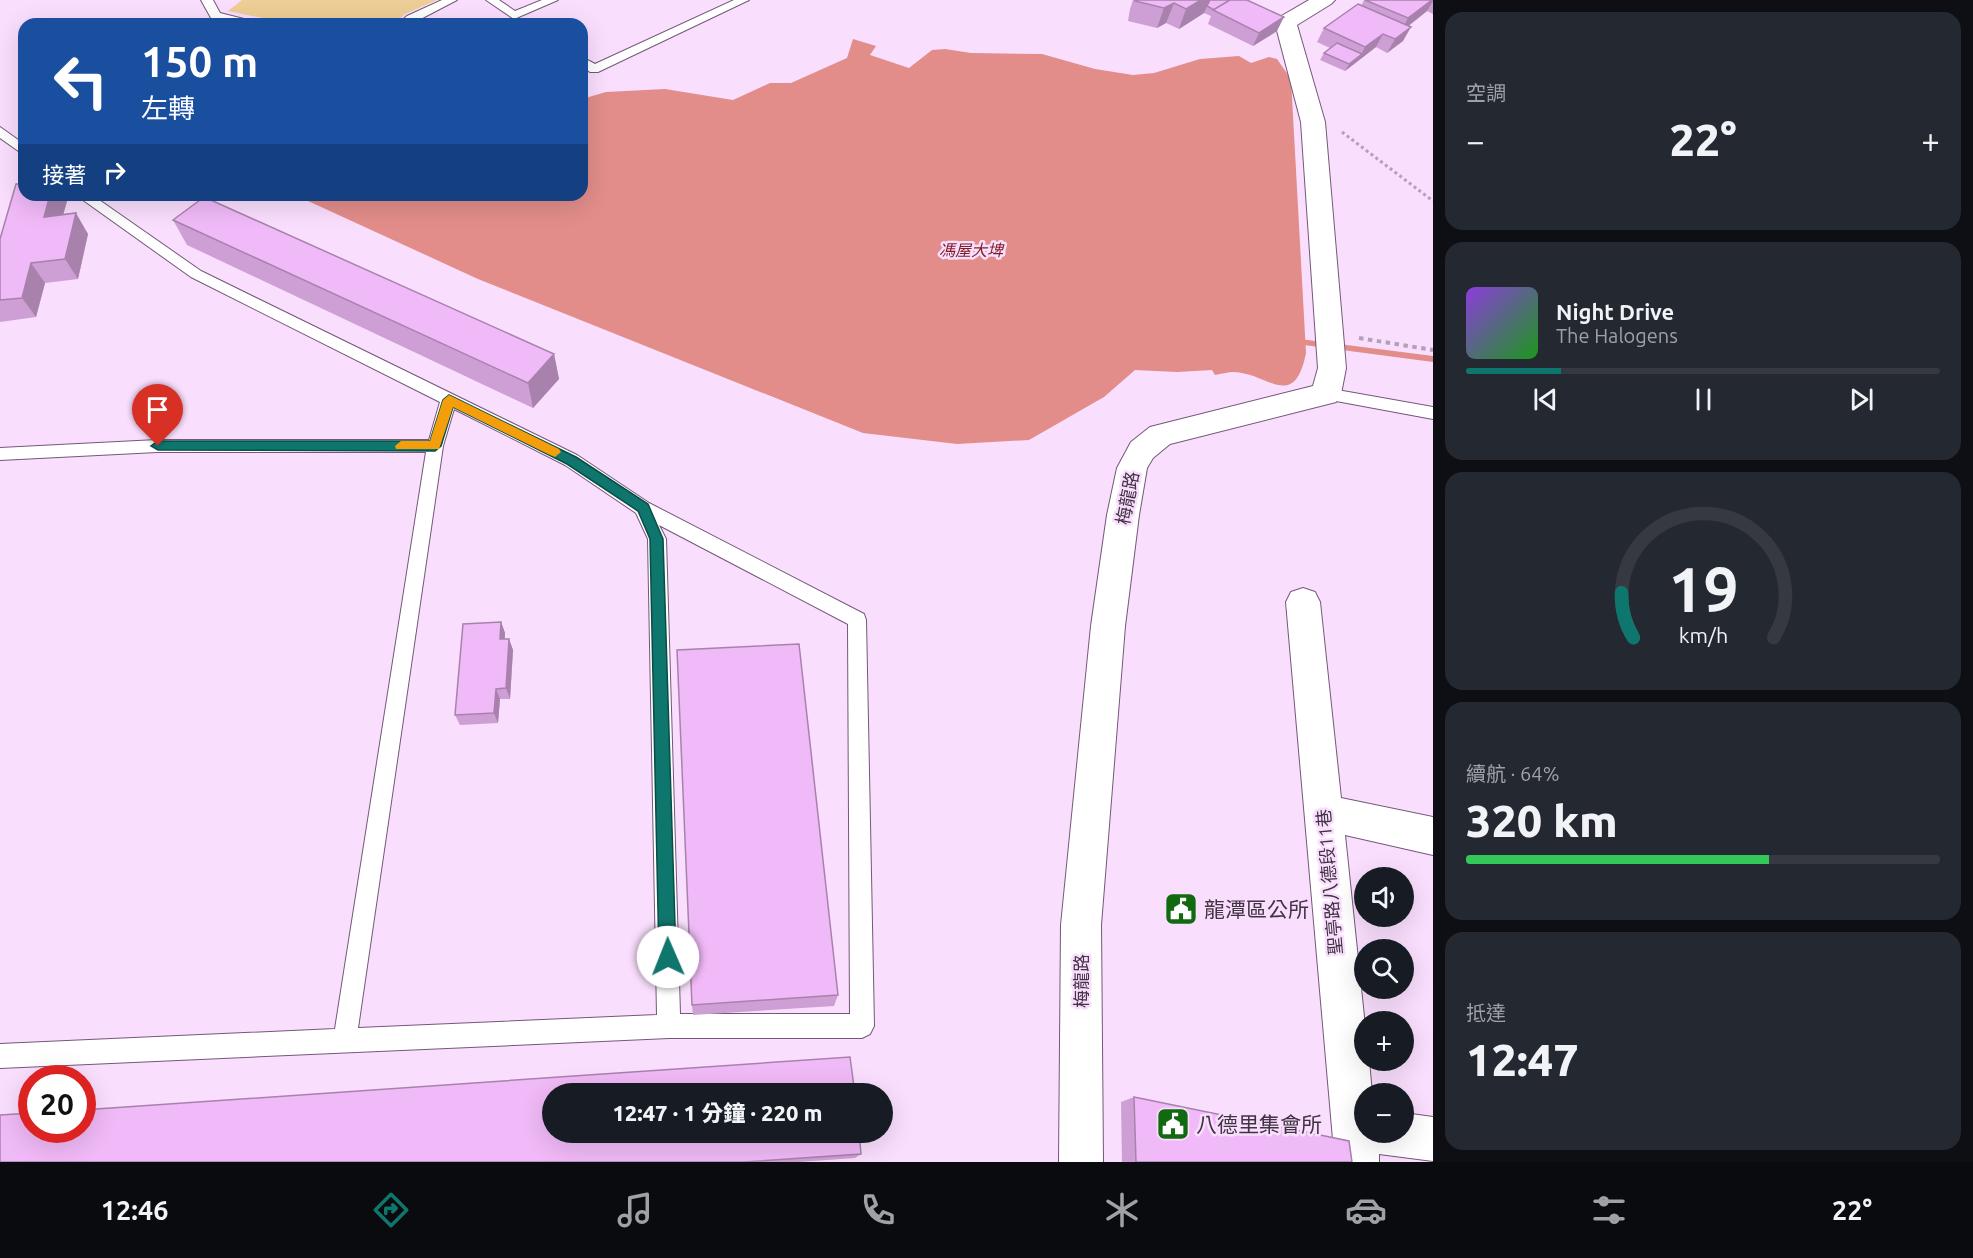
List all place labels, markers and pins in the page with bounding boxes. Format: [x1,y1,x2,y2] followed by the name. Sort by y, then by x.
[132,384,183,446] pin
[1163,891,1199,927] public building icon: 龍潭區公所
[1204,897,1309,921] place label: 龍潭區公所
[1155,1106,1191,1142] public building icon: 八德里集會所
[1196,1112,1322,1136] place label: 八德里集會所

